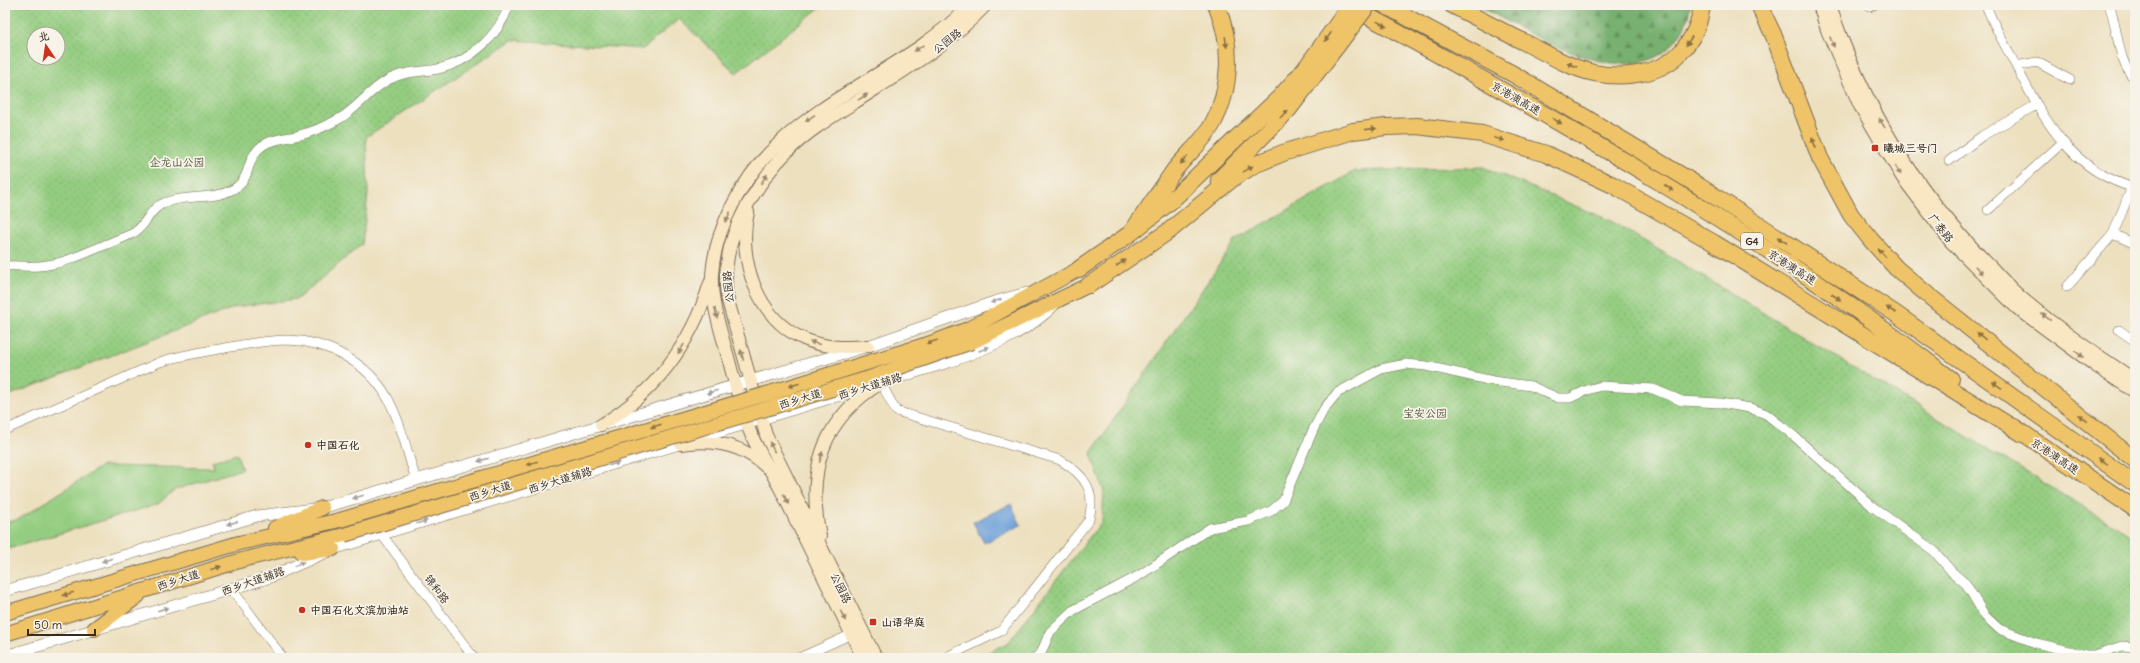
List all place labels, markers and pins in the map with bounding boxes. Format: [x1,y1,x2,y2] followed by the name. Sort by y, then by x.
[1883,141,1938,155] place label: 曦城三号门
[1870,143,1880,153] marker: 曦城三号门
[316,438,360,452] place label: 中国石化
[303,440,313,450] marker: 中国石化
[310,603,409,617] place label: 中国石化文滨加油站
[297,605,307,615] marker: 中国石化文滨加油站
[881,615,925,629] place label: 山语华庭
[868,617,878,627] marker: 山语华庭

